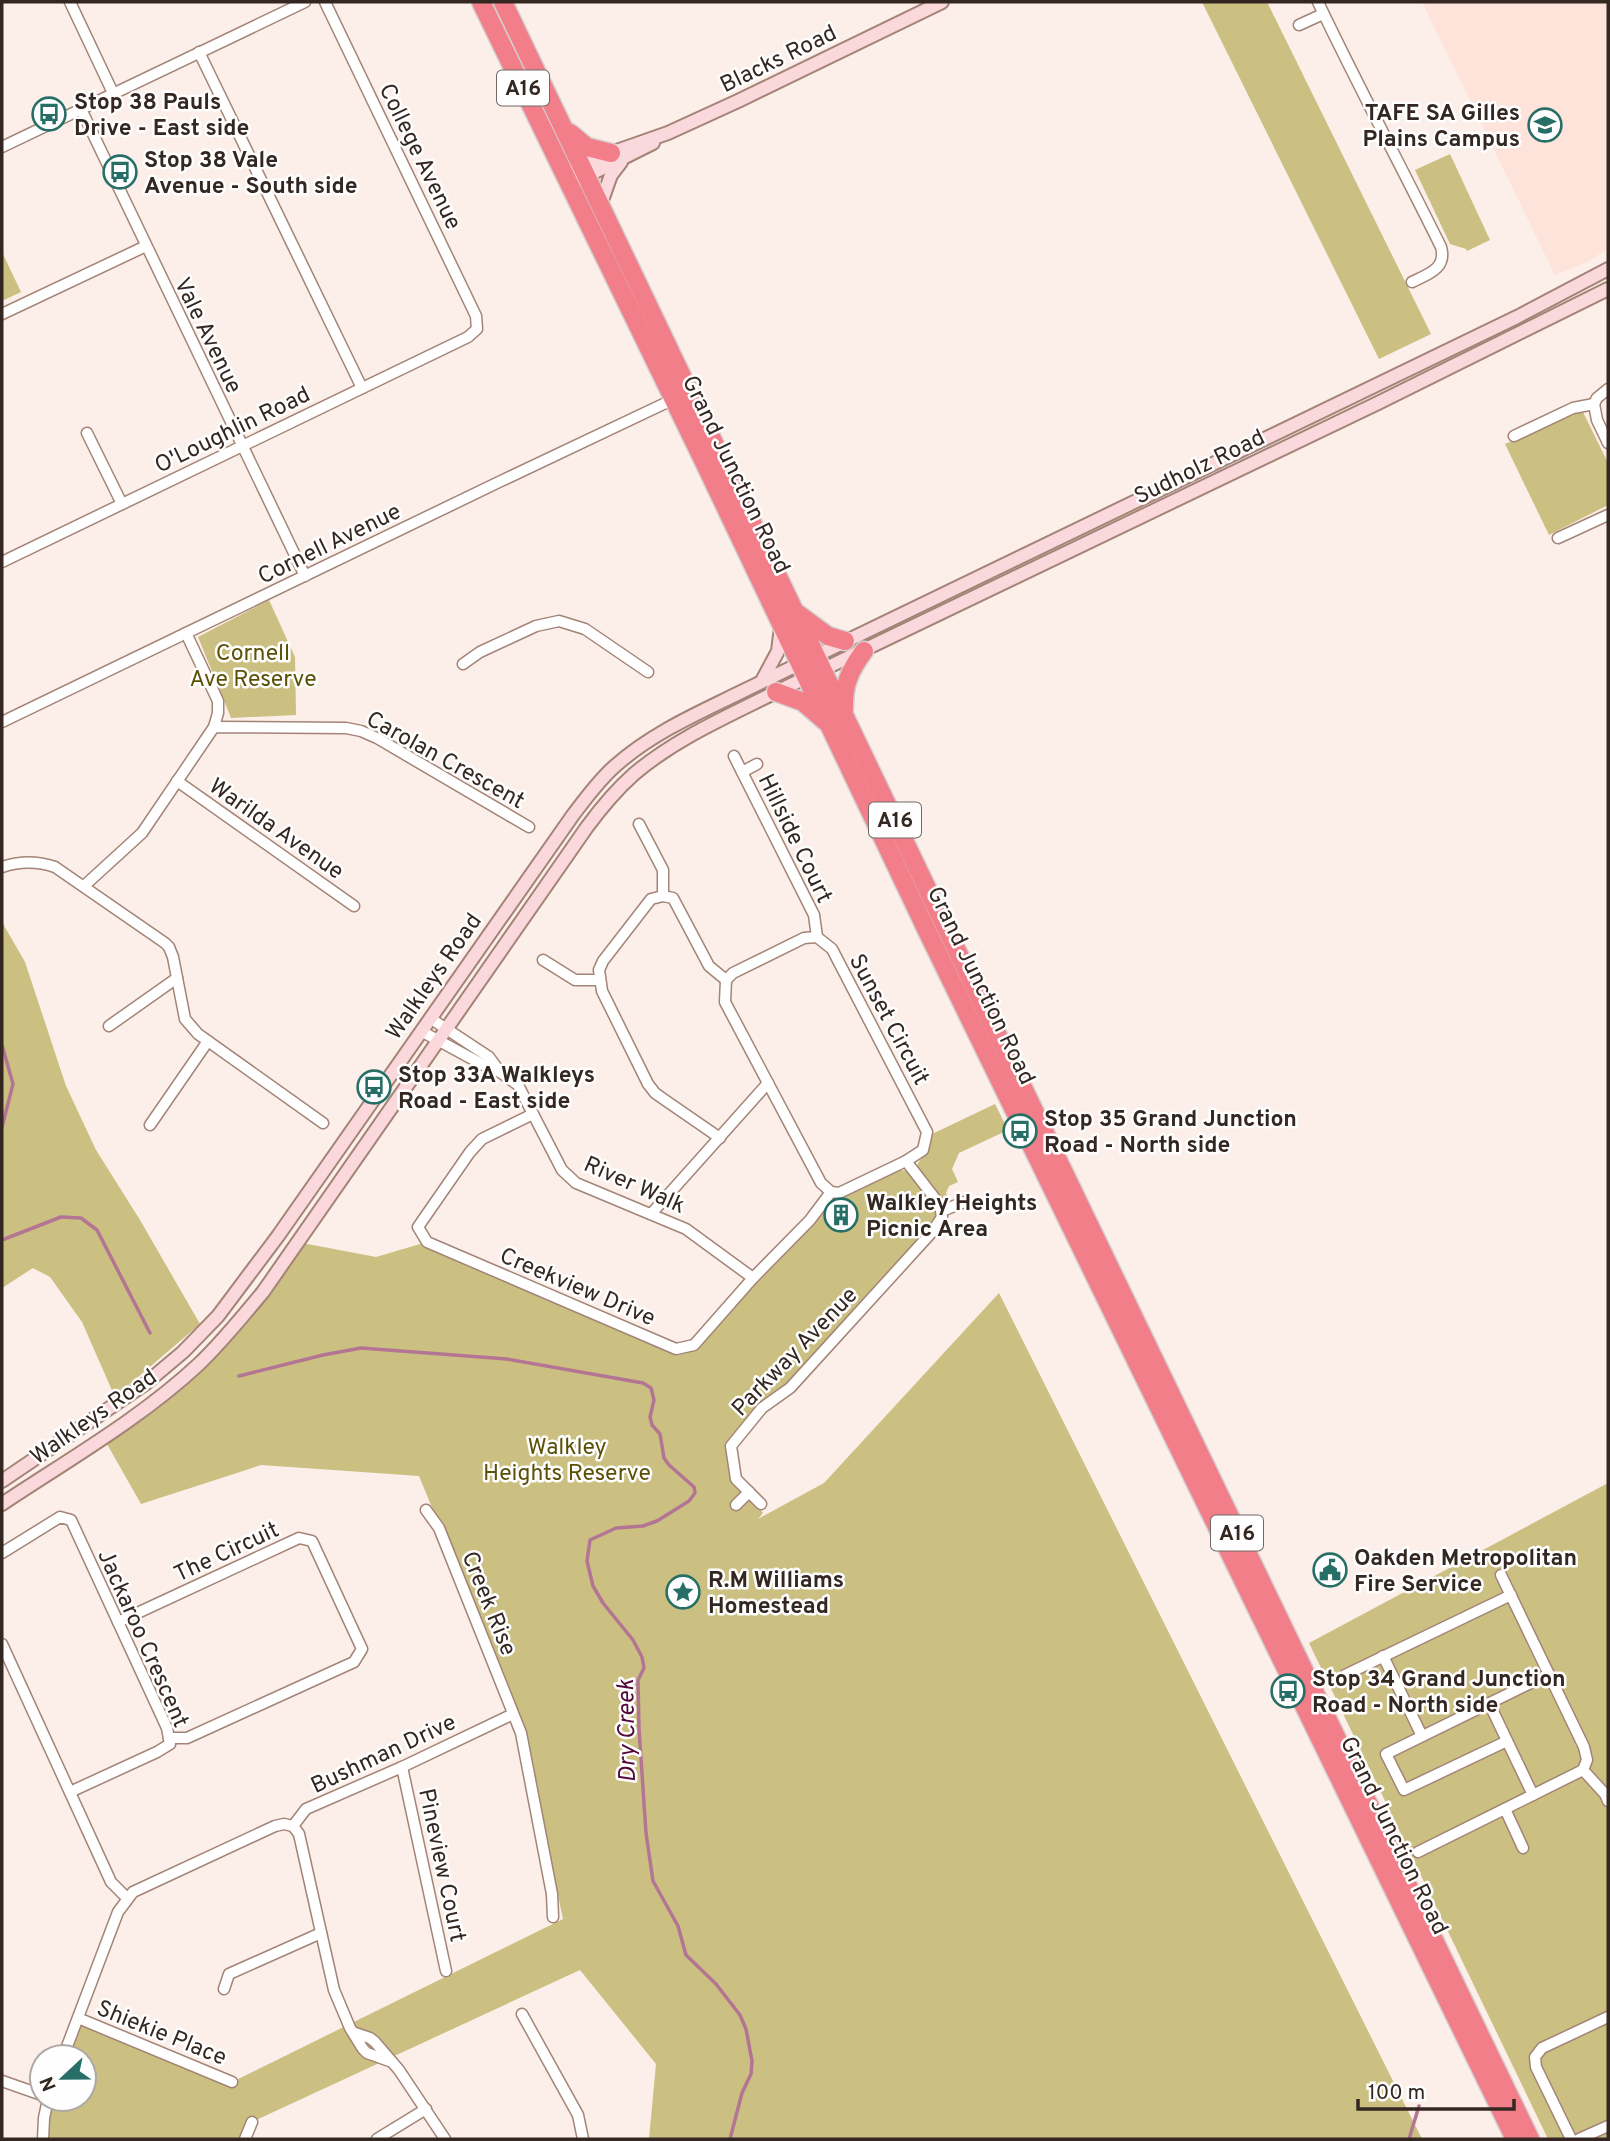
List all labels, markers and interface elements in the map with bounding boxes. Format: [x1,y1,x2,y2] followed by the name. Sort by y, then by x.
[716,20,842,101] street label: Blacks Road
[497,70,549,106] road number: A16
[371,79,467,235] street label: College Avenue
[74,89,249,144] place label: Stop 38 Pauls Drive - East side
[30,95,68,133] bus stop icon: Stop 38 Pauls Drive - East side
[1362,100,1520,155] place label: TAFE SA Gilles Plains Campus
[1526,106,1564,144] school or university icon: TAFE SA Gilles Plains Campus
[144,147,358,202] place label: Stop 38 Vale Avenue - South side
[101,153,139,191] bus stop icon: Stop 38 Vale Avenue - South side
[166,273,247,399] street label: Vale Avenue
[674,371,795,579] street label: Grand Junction Road
[151,381,316,481] street label: O'Loughlin Road
[1130,424,1270,512] street label: Sudholz Road
[254,498,406,592] street label: Cornell Avenue
[189,640,317,695] park label: Cornell Ave Reserve
[360,706,529,817] street label: Carolan Crescent
[750,770,838,908] street label: Hillside Court
[202,773,349,887] street label: Warilda Avenue
[869,802,921,838] road number: A16
[919,882,1040,1090] street label: Grand Junction Road
[381,908,489,1046] street label: Walkleys Road
[841,950,935,1091] street label: Sunset Circuit
[398,1062,595,1117] place label: Stop 33A Walkleys Road - East side
[355,1068,393,1106] bus stop icon: Stop 33A Walkleys Road - East side
[1044,1106,1297,1161] place label: Stop 35 Grand Junction Road - North side
[1001,1112,1039,1150] bus stop icon: Stop 35 Grand Junction Road - North side
[579,1151,689,1222] street label: River Walk
[866,1190,1037,1245] place label: Walkley Heights Picnic Area
[822,1196,860,1234] building icon: Walkley Heights Picnic Area
[495,1242,659,1334] street label: Creekview Drive
[727,1282,865,1424] street label: Parkway Avenue
[25,1364,163,1472] street label: Walkleys Road
[483,1434,651,1489] park label: Walkley Heights Reserve
[170,1516,284,1590] street label: The Circuit
[1211,1516,1263,1550] road number: A16
[89,1545,194,1733] street label: Jackaroo Crescent
[1354,1545,1577,1600] place label: Oakden Metropolitan Fire Service
[454,1547,522,1660] street label: Creek Rise
[1311,1551,1349,1589] public building icon: Oakden Metropolitan Fire Service
[708,1567,844,1622] place label: R.M Williams Homestead
[664,1573,702,1611] place icon: R.M Williams Homestead
[1312,1666,1566,1721] place label: Stop 34 Grand Junction Road - North side
[1269,1672,1307,1710] bus stop icon: Stop 34 Grand Junction Road - North side
[612,1678,644,1783] water label: Dry Creek
[307,1709,461,1802] street label: Bushman Drive
[1332,1732,1453,1940] street label: Grand Junction Road
[410,1786,471,1945] street label: Pineview Court
[92,1995,230,2074] street label: Shiekie Place
[28,2043,98,2113] north arrow
[1358,2068,1514,2112] scale bar
[35,2073,63,2094] text: N
[1368,2080,1425,2107] text: 100 m

